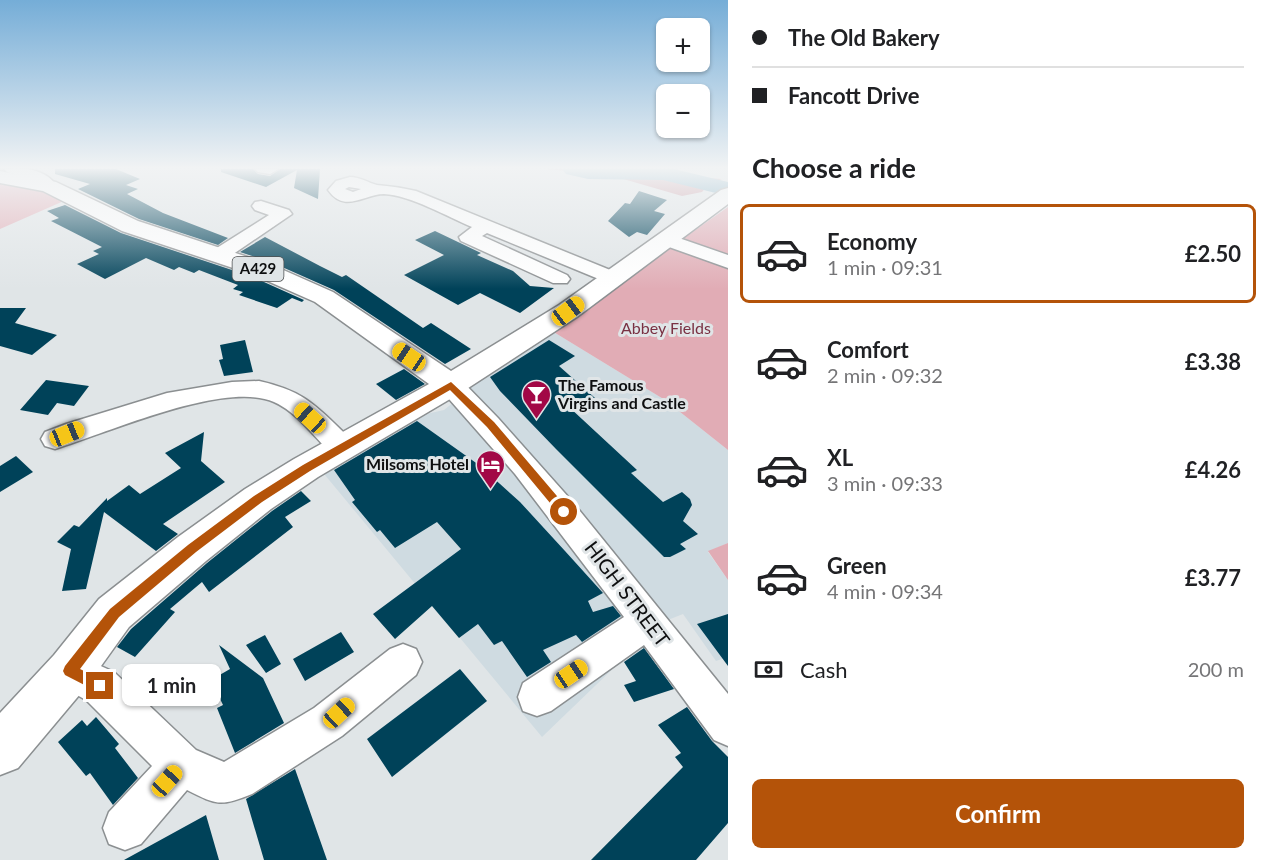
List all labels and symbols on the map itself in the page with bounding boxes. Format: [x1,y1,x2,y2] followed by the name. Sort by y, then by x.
[232,257,284,281] road number: A429
[548,293,588,329] car
[621,318,711,337] park label: Abbey Fields
[389,339,429,375] car
[557,375,686,412] place label: The Famous Virgins and Castle
[521,378,553,420] bar icon: The Famous Virgins and Castle
[291,399,329,437] car
[47,419,87,449] car
[474,448,506,490] hotel icon: Milsoms Hotel
[366,454,469,473] place label: Milsoms Hotel
[550,498,577,525] route start
[580,536,675,651] street label: HIGH STREET
[551,656,591,692] car
[121,665,220,707] callout: 1 min
[86,672,113,699] route end
[320,694,358,732] car
[148,762,186,800] car

